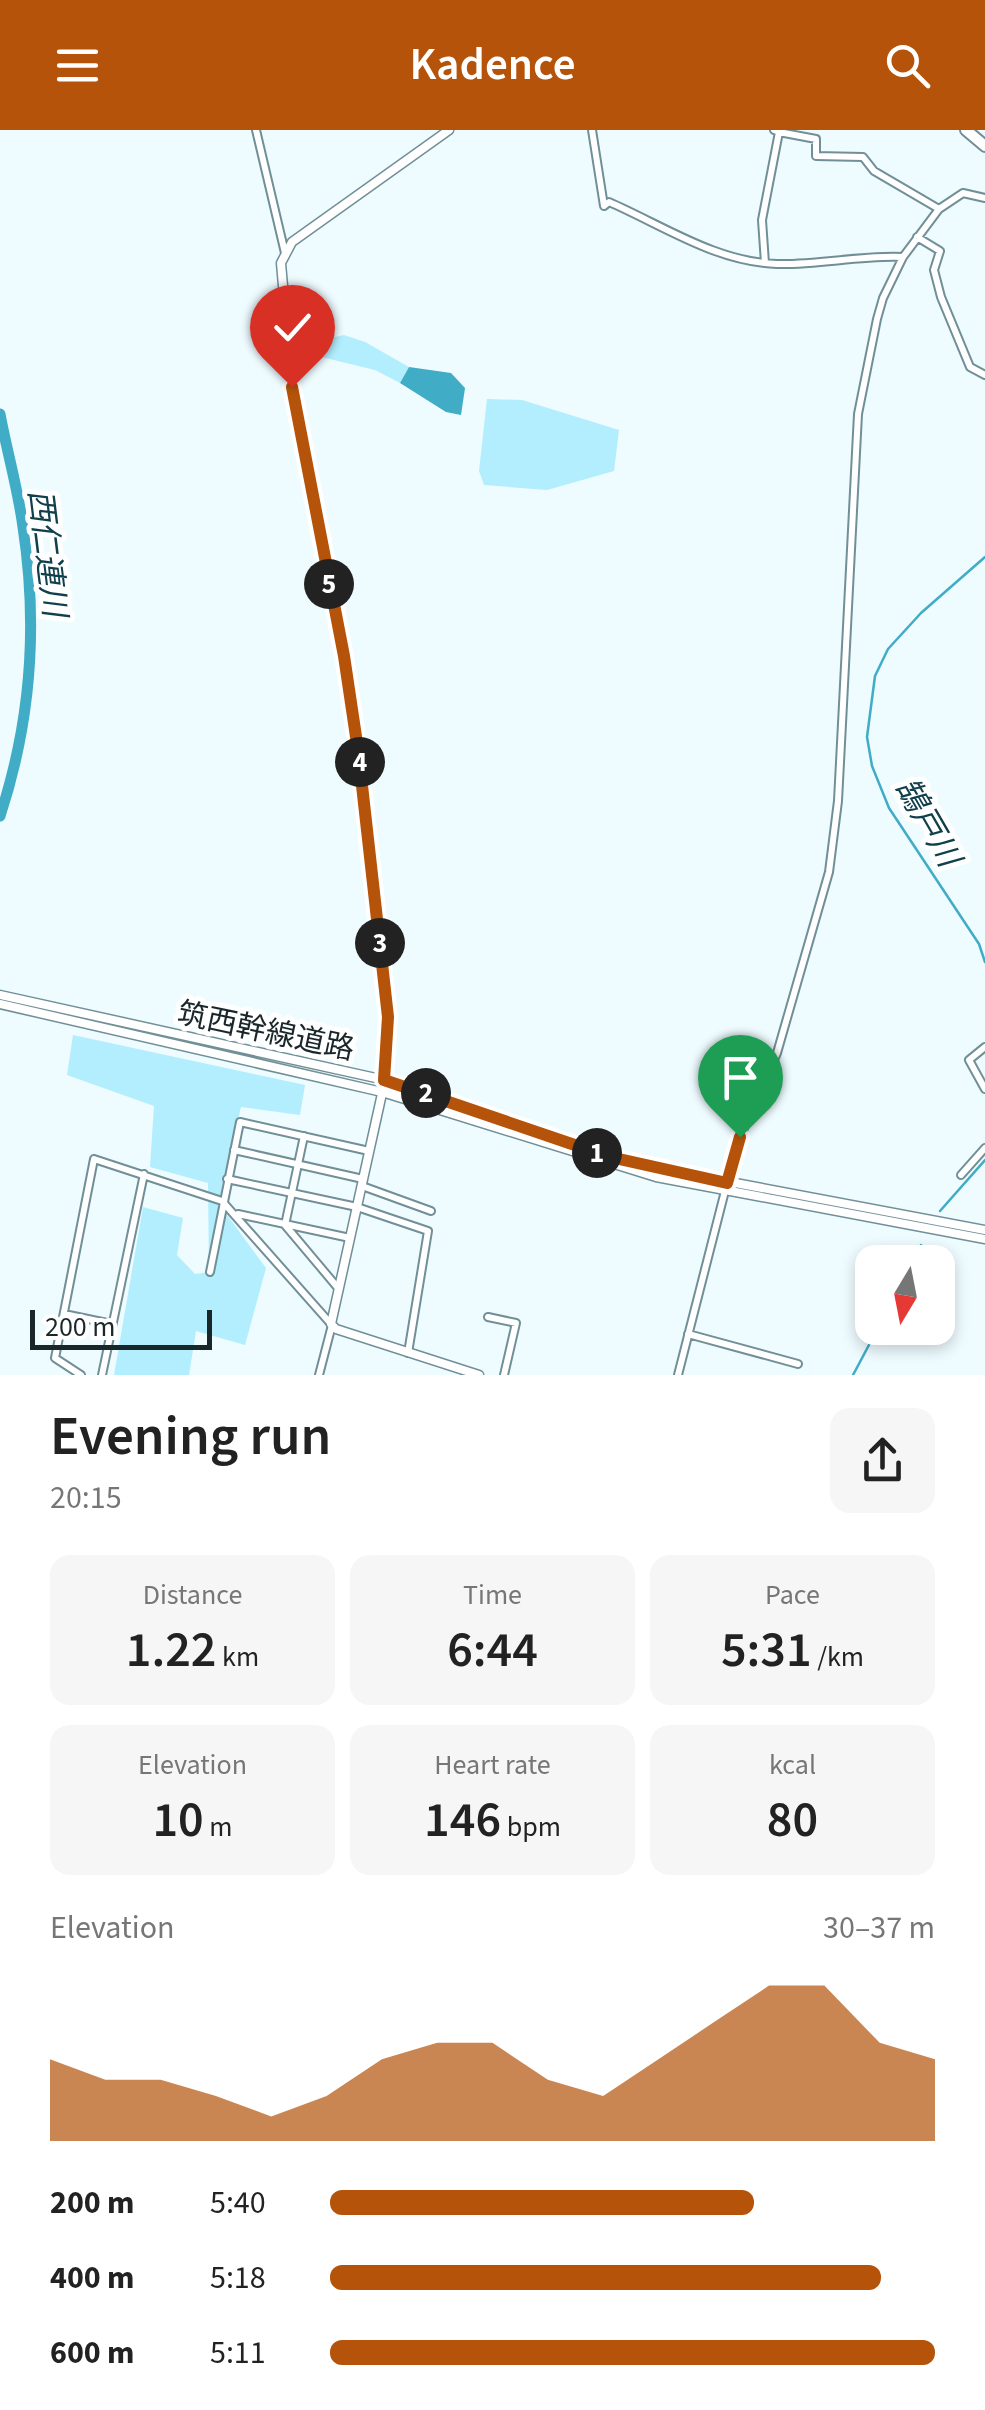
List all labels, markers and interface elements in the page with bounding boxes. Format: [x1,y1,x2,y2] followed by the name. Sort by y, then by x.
[410,33,576,97] text: Kadence
[50,38,105,93] icon: menu
[880,38,935,93] icon: search
[250,285,335,388] pin
[265,300,320,355] icon: check
[16,487,78,622] water label: 西仁連川
[304,559,354,609] pin: 5
[322,564,336,604] text: 5
[335,737,385,787] pin: 4
[353,742,367,782] text: 4
[883,769,973,878] water label: 鵠戸川
[355,918,405,968] pin: 3
[373,923,387,963] text: 3
[173,992,358,1071] street label: 筑西幹線道路
[698,1035,783,1138] pin
[713,1050,768,1105] icon: arrive
[401,1068,451,1118] pin: 2
[419,1073,433,1113] text: 2
[572,1128,622,1178] pin: 1
[590,1133,604,1173] text: 1
[855,1245,955,1345] north arrow
[855,1245,955,1345] map controls
[30,1305,212,1350] scale bar
[45,1307,116,1347] text: 200 m
[50,1398,331,1476] text: Evening run
[830,1408,935,1513] button: share
[50,1475,122,1521] text: 20:15
[143,1575,242,1615] text: Distance
[463,1575,522,1615] text: Time
[765,1575,820,1615] text: Pace
[126,1615,217,1686] text: 1.22
[447,1615,538,1686] text: 6:44
[721,1615,812,1686] text: 5:31
[217,1637,259,1677] text: km
[812,1637,864,1677] text: /km
[138,1745,247,1785] text: Elevation
[434,1745,551,1785] text: Heart rate
[769,1745,816,1785] text: kcal
[152,1785,204,1856] text: 10
[424,1785,501,1856] text: 146
[767,1785,818,1856] text: 80
[204,1807,233,1847] text: m
[501,1807,561,1847] text: bpm
[50,1905,175,1951] text: Elevation
[823,1905,935,1951] text: 30–37 m
[50,2180,135,2226] text: 200 m
[210,2180,266,2226] text: 5:40
[50,2255,135,2301] text: 400 m
[210,2255,266,2301] text: 5:18
[50,2330,135,2376] text: 600 m
[210,2330,266,2376] text: 5:11

